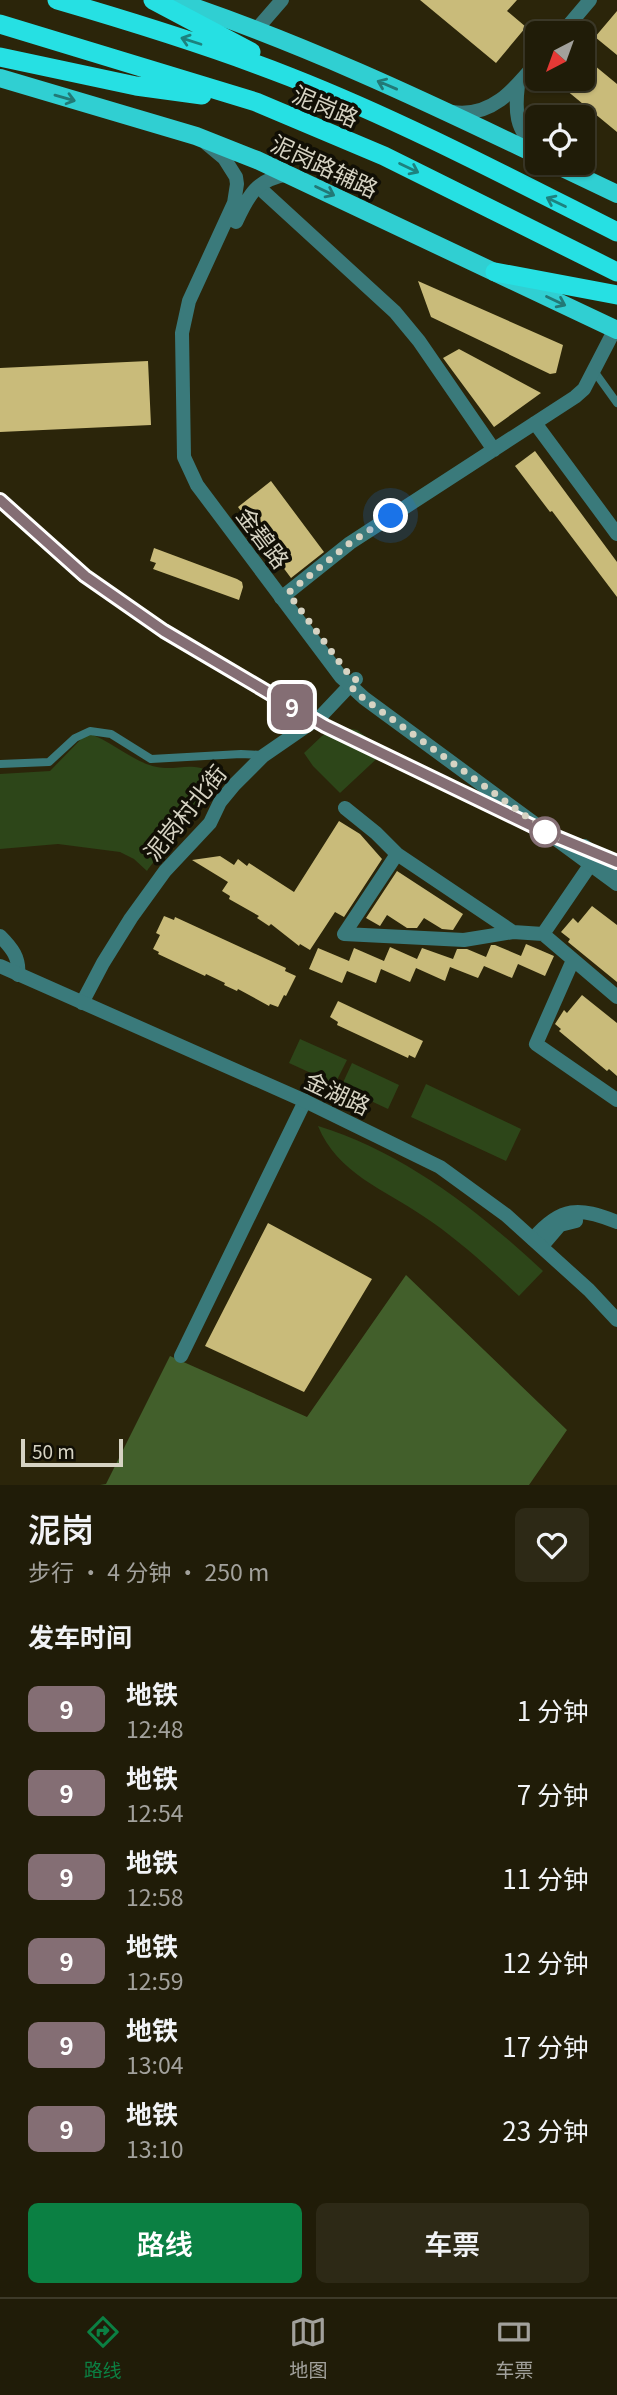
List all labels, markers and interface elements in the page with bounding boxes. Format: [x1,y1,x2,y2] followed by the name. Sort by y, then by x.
[525,21,595,91] north arrow
[525,21,595,175] map controls
[180,34,202,47] one-way arrow
[288,76,364,134] street label: 泥岗路
[377,77,398,90] one-way arrow
[54,92,76,105] one-way arrow
[525,105,595,175] button: locate
[266,125,384,205] street label: 泥岗路辅路
[398,162,419,176] one-way arrow
[314,185,335,199] one-way arrow
[546,194,567,208] one-way arrow
[545,294,566,308] one-way arrow
[373,498,408,533] your location
[230,499,298,575] street label: 金碧路
[269,684,315,730] line badge: 9
[285,689,299,724] text: 9
[135,757,233,867] street label: 泥岗村北街
[530,817,560,847] unlabelled marker
[300,1062,376,1122] street label: 金湖路
[21,1436,122,1468] scale bar
[32,1437,75,1464] text: 50 m
[28,1504,94,1552] text: 泥岗
[515,1508,589,1582] button: heart
[28,1554,269,1588] text: 步行 · 4 分钟 · 250 m
[28,1617,132,1654] text: 发车时间
[126,1674,178,1711] text: 地铁
[59,1691,74,1726] text: 9
[517,1691,589,1728] text: 1 分钟
[126,1711,183,1745] text: 12:48
[126,1758,178,1795] text: 地铁
[59,1775,74,1810] text: 9
[517,1775,589,1812] text: 7 分钟
[126,1795,183,1829] text: 12:54
[126,1842,178,1879] text: 地铁
[59,1859,74,1894] text: 9
[502,1859,589,1896] text: 11 分钟
[126,1879,183,1913] text: 12:58
[126,1926,178,1963] text: 地铁
[59,1943,74,1978] text: 9
[502,1943,589,1980] text: 12 分钟
[126,1963,183,1997] text: 12:59
[126,2010,178,2047] text: 地铁
[59,2027,74,2062] text: 9
[502,2027,589,2064] text: 17 分钟
[126,2047,183,2081] text: 13:04
[126,2094,178,2131] text: 地铁
[59,2111,74,2146] text: 9
[502,2111,589,2148] text: 23 分钟
[126,2131,183,2165] text: 13:10
[28,2203,302,2283] button: 路线
[316,2203,589,2283] button: 车票
[84,2313,122,2382] tab: 路线
[289,2313,327,2382] tab: 地图
[495,2313,533,2382] tab: 车票

